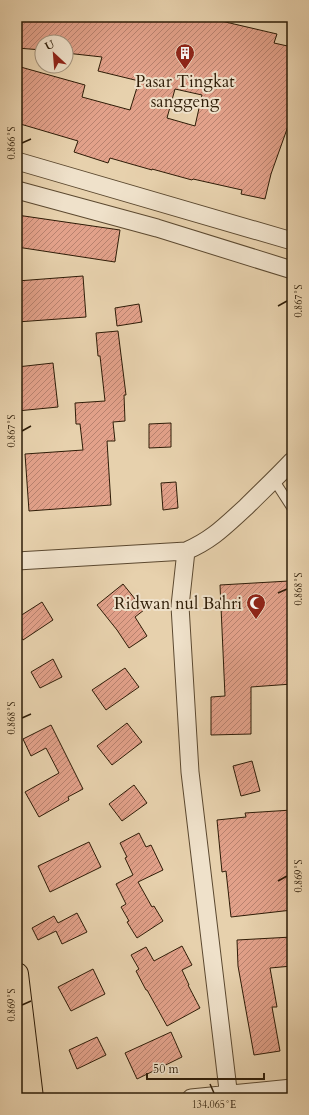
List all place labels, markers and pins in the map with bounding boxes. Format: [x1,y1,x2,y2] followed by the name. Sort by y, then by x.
[174,42,196,70] building icon: Pasar Tingkat sanggeng
[135,70,235,113] place label: Pasar Tingkat sanggeng
[114,592,242,615] place label: Ridwan nul Bahri
[245,592,267,620] mosque icon: Ridwan nul Bahri

